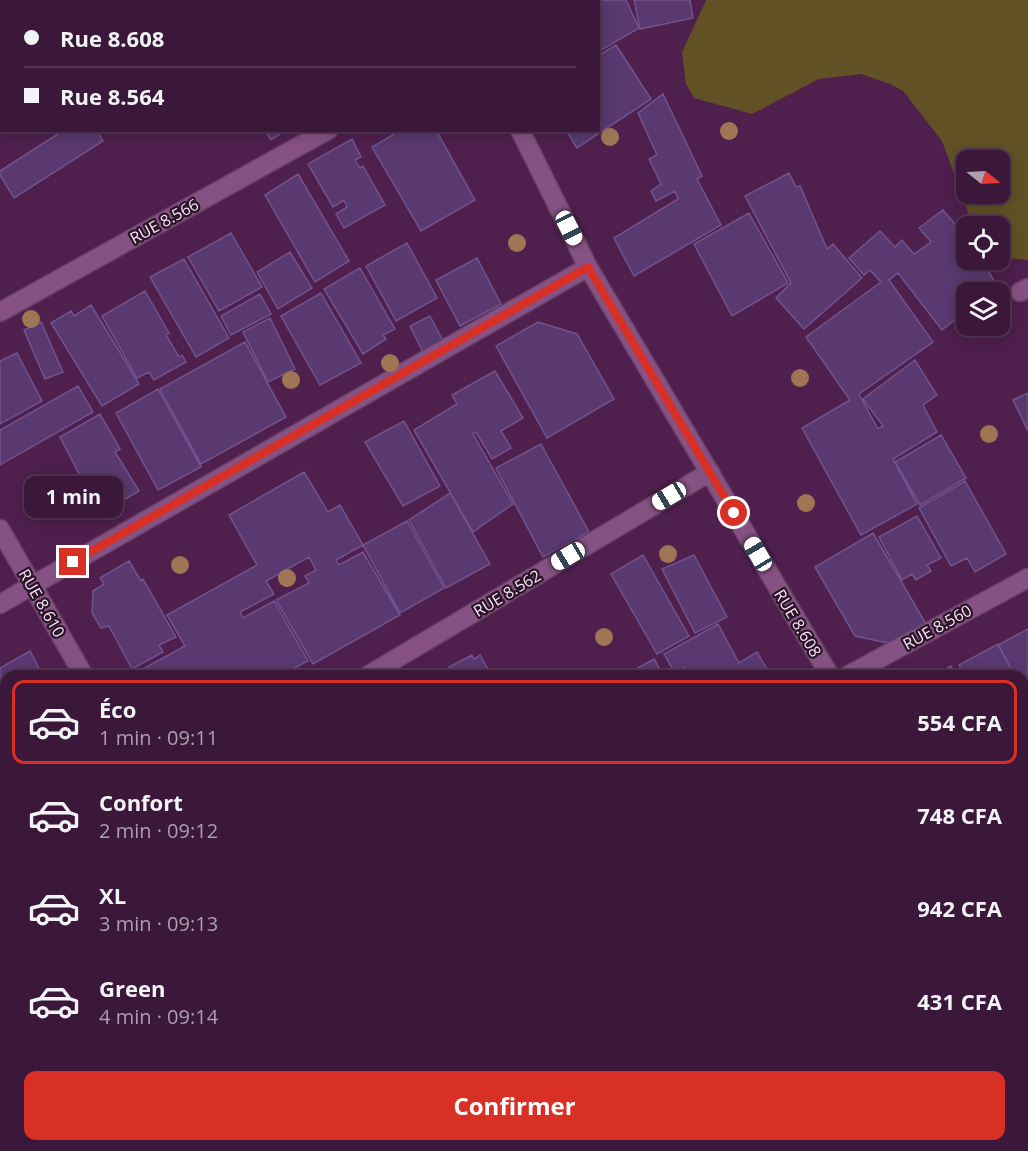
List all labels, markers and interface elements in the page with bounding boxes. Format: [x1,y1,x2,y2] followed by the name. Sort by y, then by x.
[60,23,164,53] text: Rue 8.608
[60,81,164,111] text: Rue 8.564
[956,150,1010,204] north arrow
[956,150,1010,336] map controls
[126,193,202,249] street label: RUE 8.566
[553,208,585,248] car
[956,216,1010,270] button: locate
[956,282,1010,336] button: layers
[23,475,122,517] callout: 1 min
[649,479,689,513] car
[46,483,101,510] text: 1 min
[720,499,747,526] route start
[741,534,775,574] car
[548,539,588,573] car
[59,548,86,575] route end
[469,564,545,622] street label: RUE 8.562
[14,565,70,641] street label: RUE 8.610
[769,585,827,661] street label: RUE 8.608
[899,599,975,655] street label: RUE 8.560
[99,694,136,724] text: Éco
[27,695,81,749] icon: car
[917,707,1002,737] text: 554 CFA
[99,724,218,751] text: 1 min · 09:11
[99,787,183,817] text: Confort
[27,788,81,842] icon: car
[917,800,1002,830] text: 748 CFA
[99,817,218,844] text: 2 min · 09:12
[99,880,126,910] text: XL
[27,881,81,935] icon: car
[917,893,1002,923] text: 942 CFA
[99,910,218,937] text: 3 min · 09:13
[99,973,165,1003] text: Green
[27,974,81,1028] icon: car
[917,986,1002,1016] text: 431 CFA
[99,1003,218,1030] text: 4 min · 09:14
[24,1071,1005,1140] button: Confirmer

